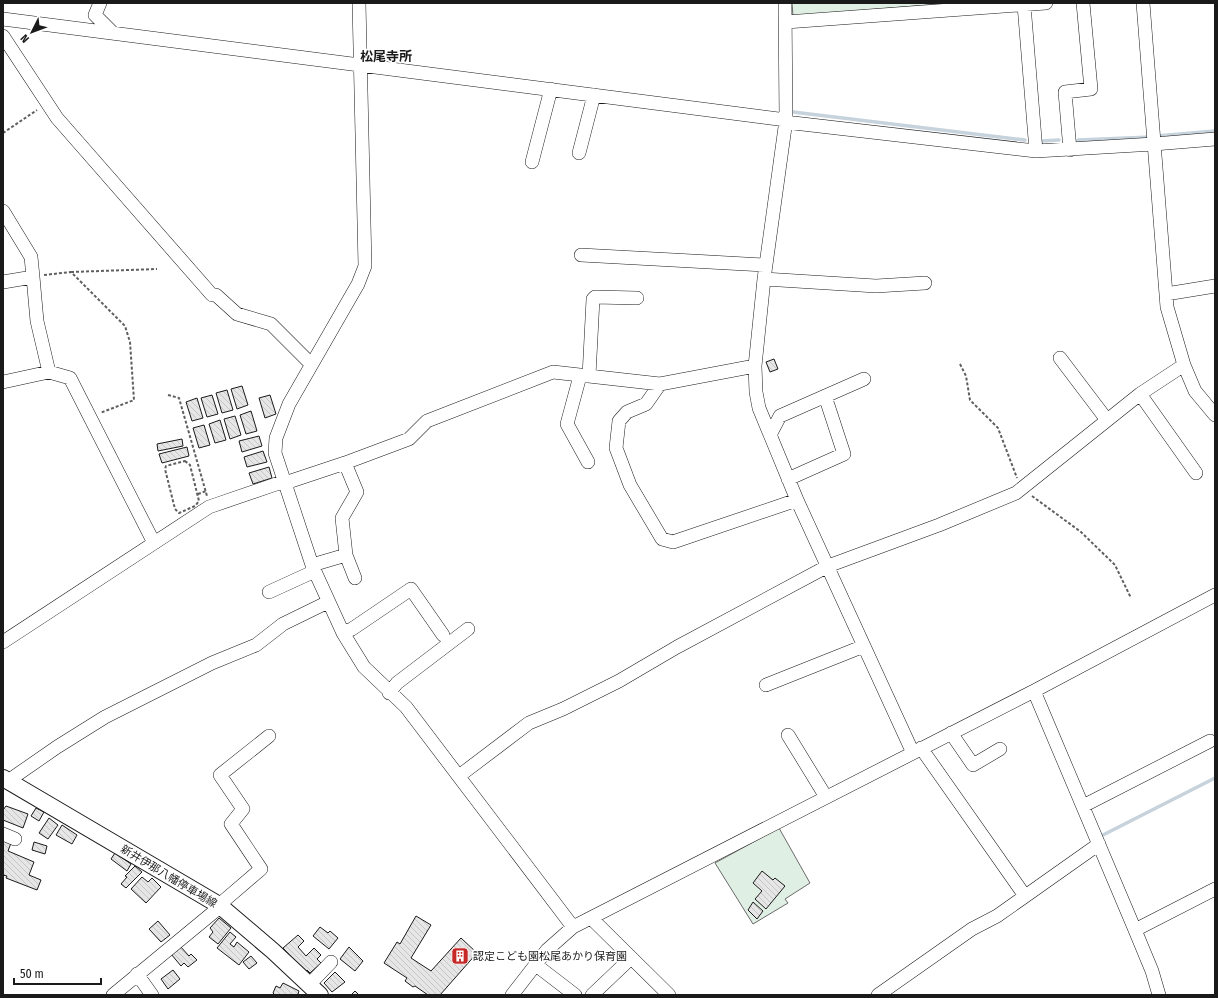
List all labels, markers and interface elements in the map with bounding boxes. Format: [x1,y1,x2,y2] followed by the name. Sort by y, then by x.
[12,12,52,52] north arrow
[18,32,32,45] text: N
[360,49,412,64] district label: 松尾寺所
[118,843,219,910] street label: 新井伊那八幡停車場線
[450,946,470,966] building icon: 認定こども園松尾あかり保育園
[473,950,627,963] place label: 認定こども園松尾あかり保育園
[14,960,101,986] scale bar
[20,967,44,981] text: 50 m

